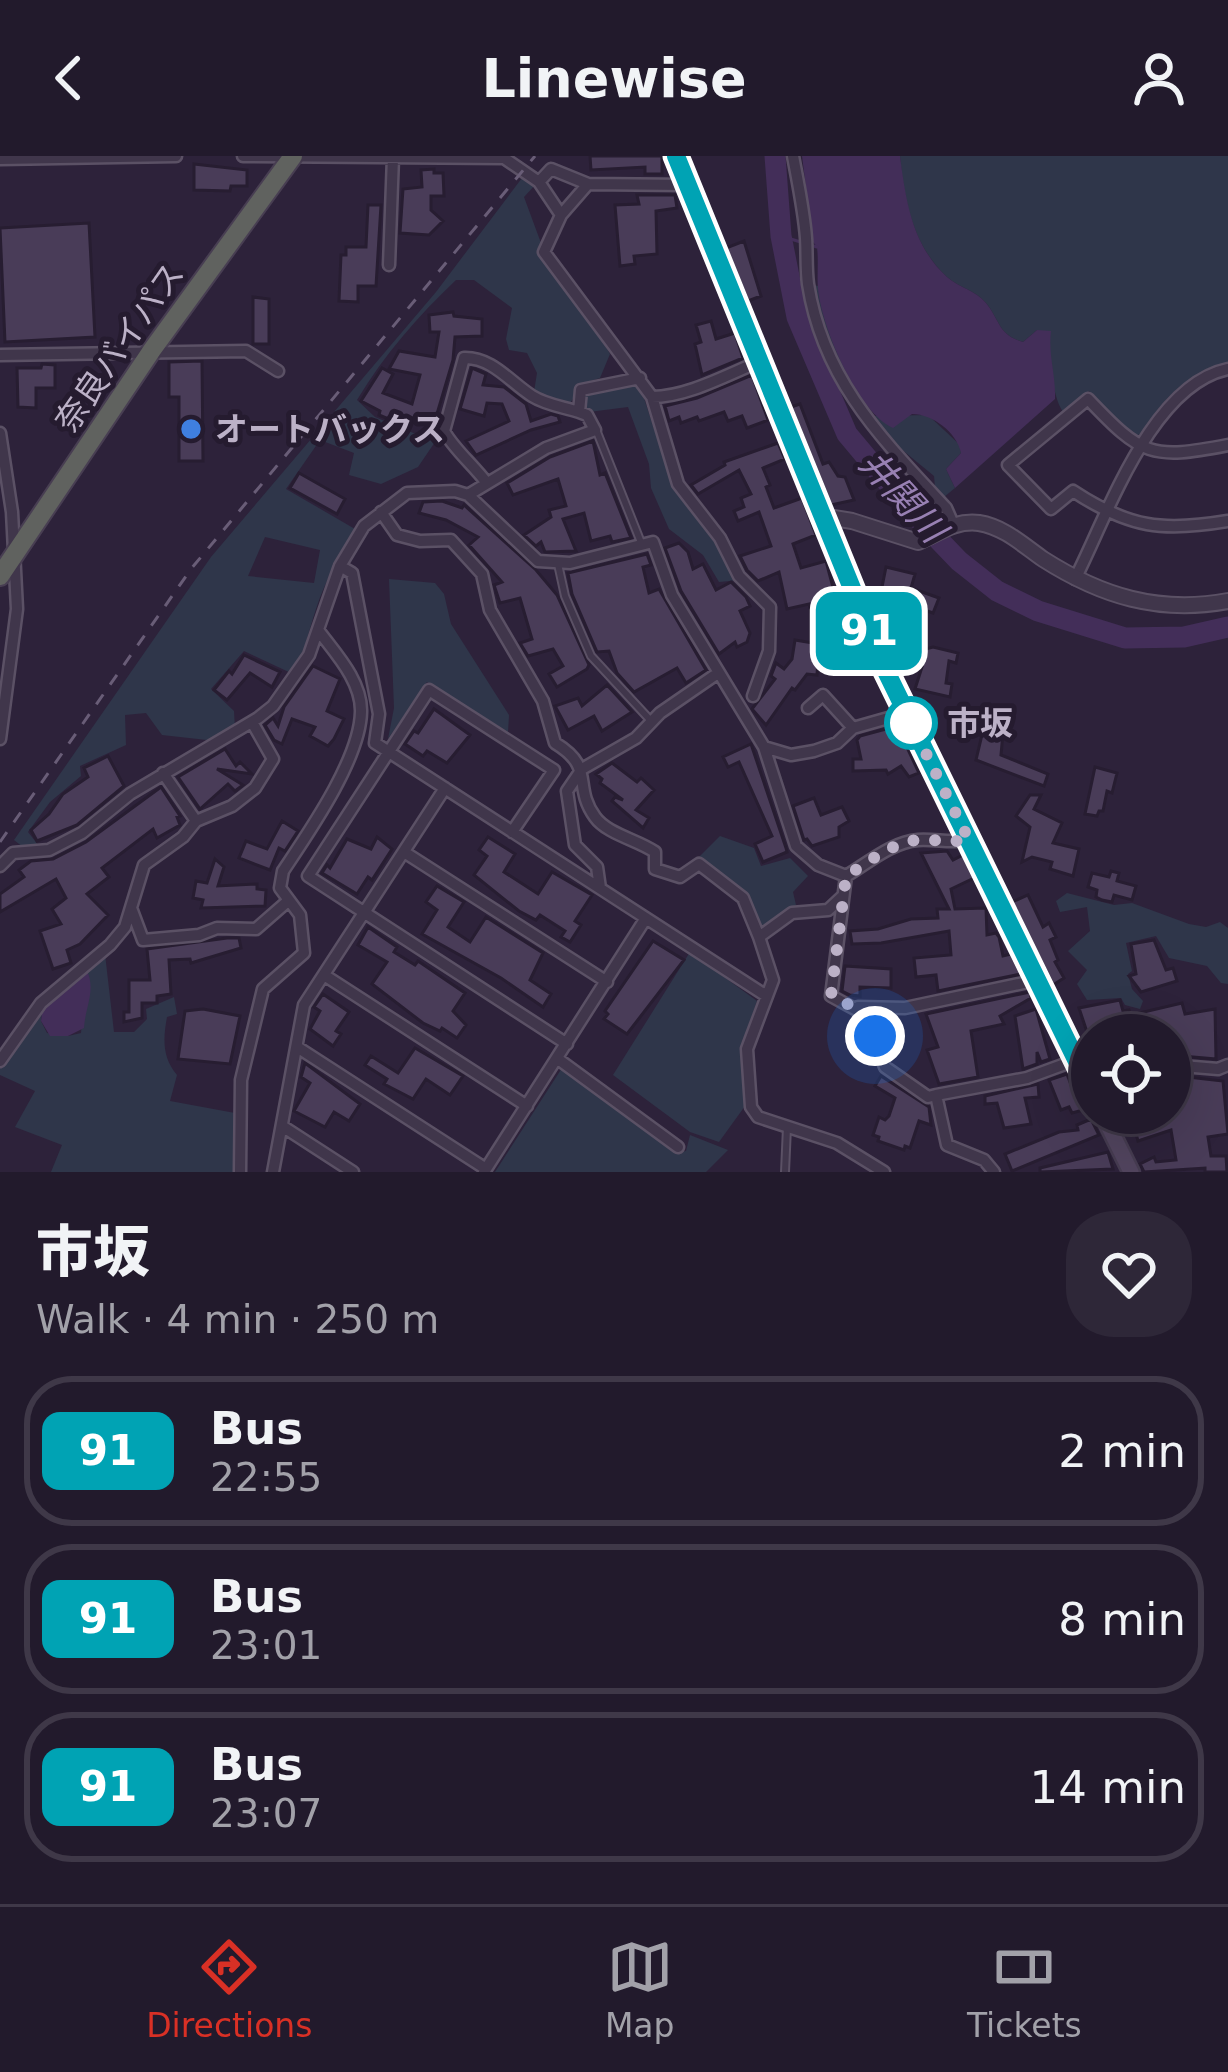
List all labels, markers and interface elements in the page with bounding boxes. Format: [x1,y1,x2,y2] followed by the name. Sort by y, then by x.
[36,45,102,111] icon: back
[1126,45,1192,111] icon: person
[481,47,747,110] text: Linewise
[47,255,192,439] street label: 奈良バイパス
[215,410,445,449] place label: オートバックス
[178,416,204,442] marker: オートバックス
[851,442,957,553] water label: 井関川
[815,592,923,670] line badge: 91
[840,606,898,655] text: 91
[886,698,936,748] marker: 市坂
[947,704,1013,743] place label: 市坂
[845,1006,905,1066] your location
[1071,1014,1191,1134] map controls
[1071,1014,1191,1134] button: locate
[1066,1211,1192,1337] button: heart
[36,1219,150,1285] text: 市坂
[36,1297,439,1342] text: Walk · 4 min · 250 m
[210,1402,303,1455] text: Bus
[1058,1425,1186,1478] text: 2 min
[79,1426,137,1475] text: 91
[210,1455,322,1500] text: 22:55
[210,1570,303,1623] text: Bus
[1058,1593,1186,1646] text: 8 min
[79,1594,137,1643] text: 91
[210,1623,322,1668] text: 23:01
[210,1738,303,1791] text: Bus
[1030,1761,1186,1814] text: 14 min
[79,1762,137,1811] text: 91
[210,1791,322,1836] text: 23:07
[146,1934,312,2045] tab: Directions
[605,1934,675,2045] tab: Map
[967,1934,1082,2045] tab: Tickets

